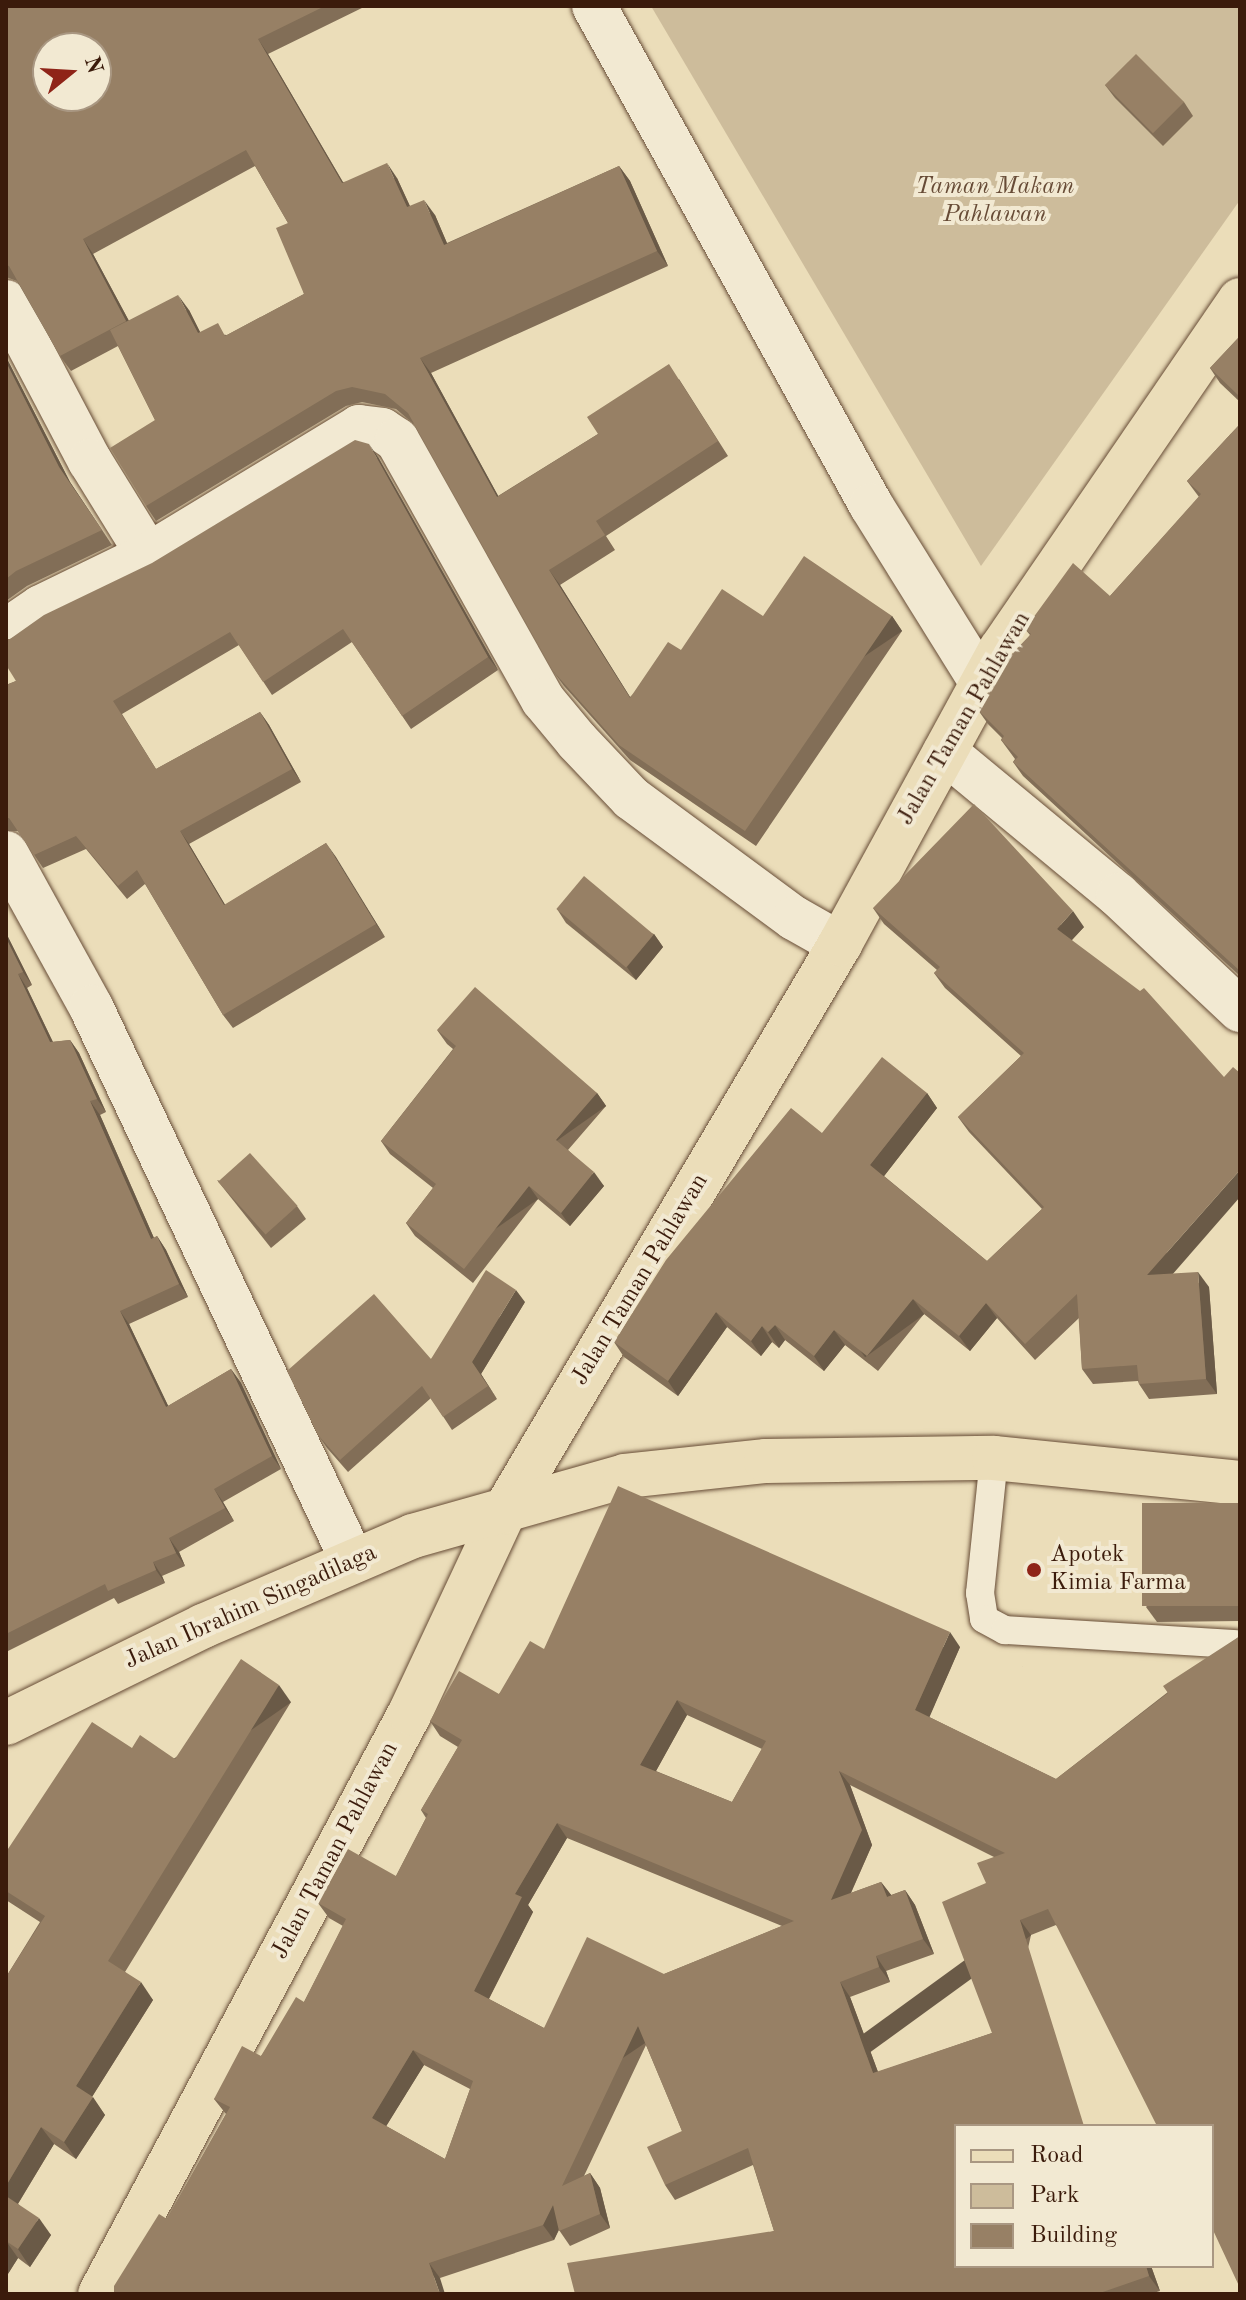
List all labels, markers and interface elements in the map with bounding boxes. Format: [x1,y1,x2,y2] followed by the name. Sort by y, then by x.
[32,32,112,112] north arrow
[80,54,106,77] text: N
[916,174,1074,230] park label: Taman Makam Pahlawan
[892,607,1038,831] street label: Jalan Taman Pahlawan
[566,1169,716,1391] street label: Jalan Taman Pahlawan
[120,1539,382,1677] street label: Jalan Ibrahim Singadilaga
[1050,1542,1186,1598] place label: Apotek Kimia Farma
[1025,1561,1043,1579] marker: Apotek Kimia Farma
[267,1738,405,1964] street label: Jalan Taman Pahlawan
[954,2124,1214,2268] legend
[1030,2144,1083,2168] text: Road
[1030,2184,1079,2208] text: Park
[1030,2224,1117,2248] text: Building

